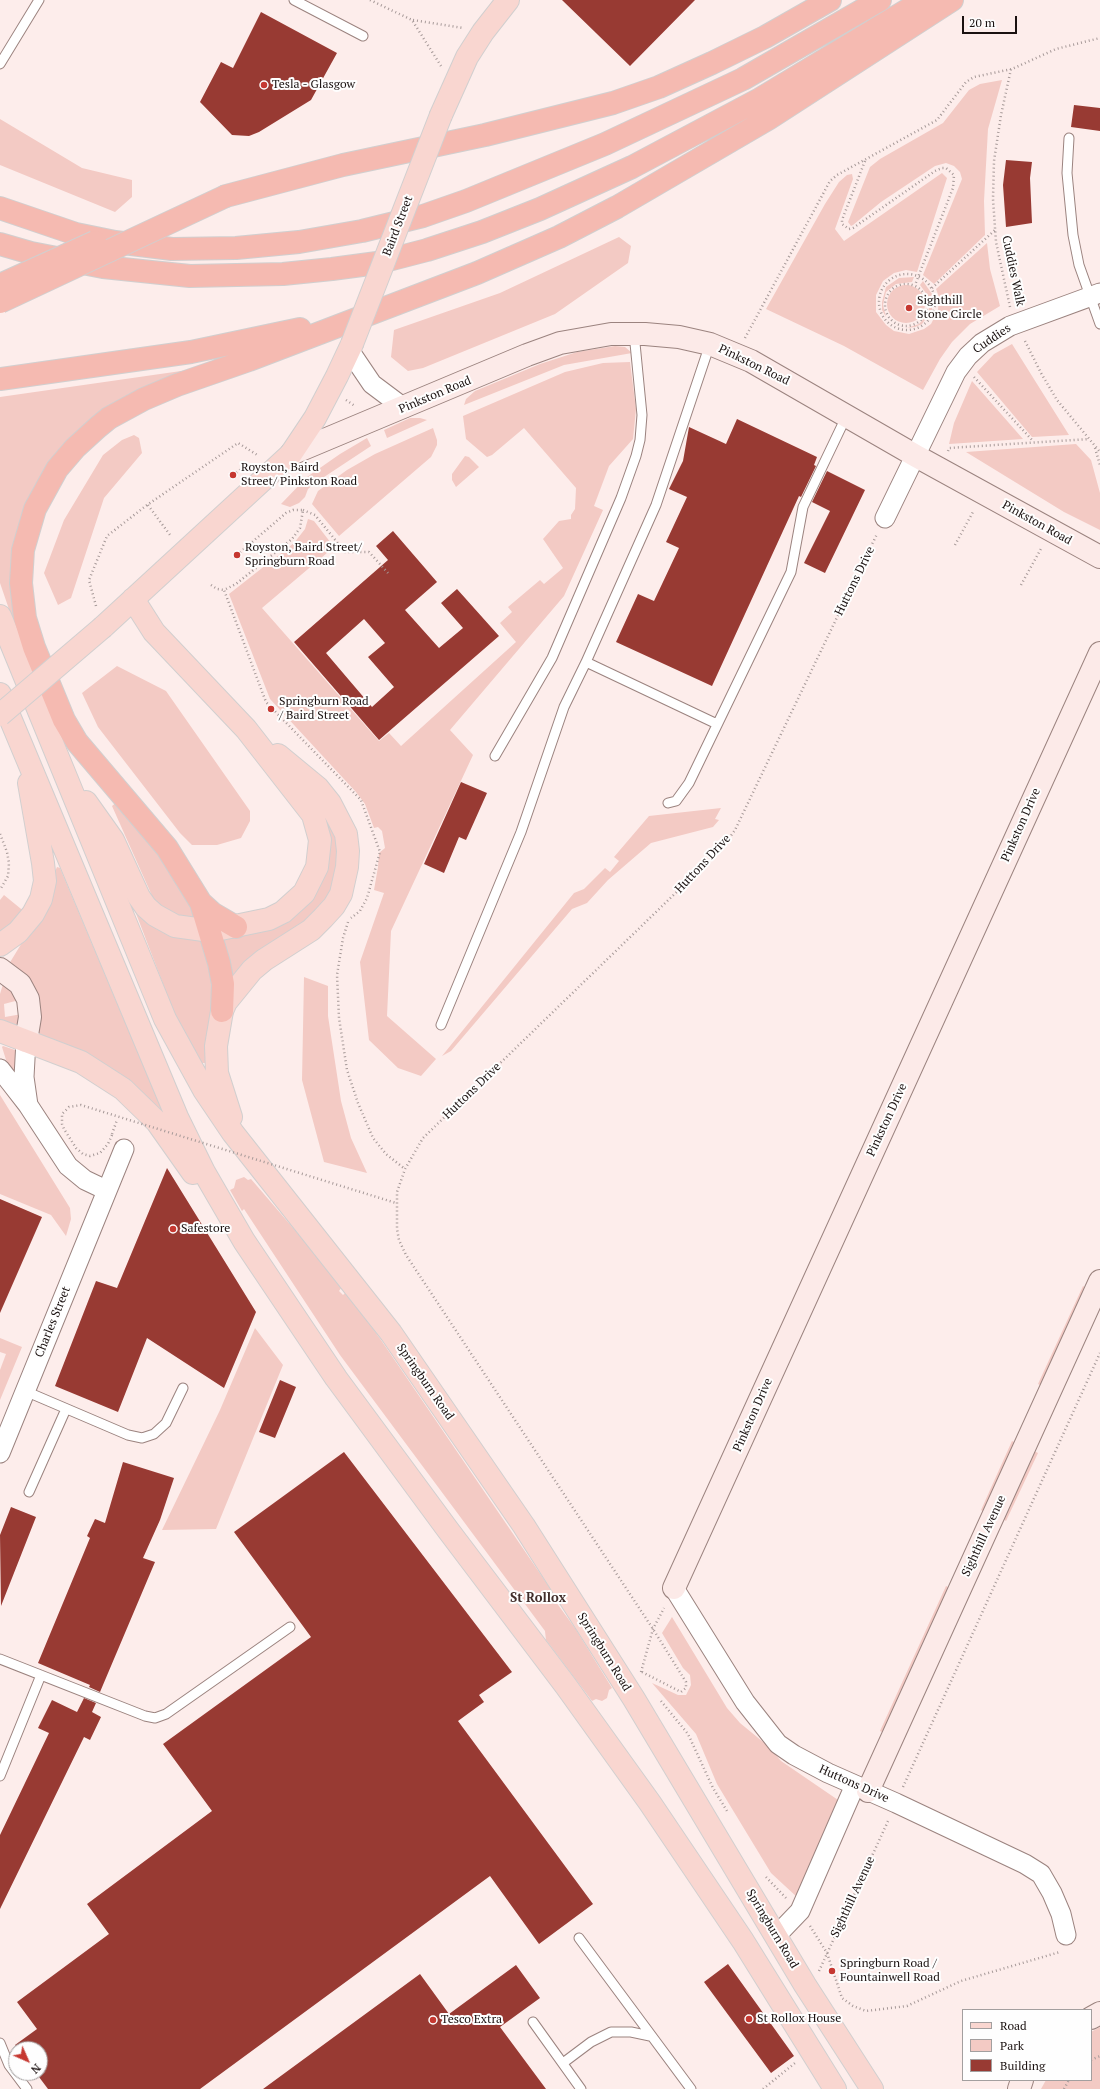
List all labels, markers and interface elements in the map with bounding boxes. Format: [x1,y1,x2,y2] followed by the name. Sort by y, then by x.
[964,8,1019,34] scale bar
[969,15,995,30] text: 20 m
[272,78,355,92] place label: Tesla - Glasgow
[259,80,269,90] marker: Tesla - Glasgow
[380,194,416,258] street label: Baird Street
[998,234,1028,308] street label: Cuddies Walk
[917,294,982,322] place label: Sighthill Stone Circle
[904,303,914,313] marker: Sighthill Stone Circle
[970,321,1014,357] street label: Cuddies
[716,342,792,388] street label: Pinkston Road
[397,373,473,417] street label: Pinkston Road
[241,461,357,489] place label: Royston, Baird Street/ Pinkston Road
[228,470,238,480] marker: Royston, Baird Street/ Pinkston Road
[1000,498,1074,548] street label: Pinkston Road
[245,541,362,569] place label: Royston, Baird Street/ Springburn Road
[832,544,878,618] street label: Huttons Drive
[232,550,242,560] marker: Royston, Baird Street/ Springburn Road
[279,695,369,723] place label: Springburn Road / Baird Street
[266,704,276,714] marker: Springburn Road / Baird Street
[998,786,1044,864] street label: Pinkston Drive
[672,832,734,896] street label: Huttons Drive
[440,1060,504,1122] street label: Huttons Drive
[864,1081,910,1159] street label: Pinkston Drive
[181,1222,230,1236] place label: Safestore
[168,1224,178,1234] marker: Safestore
[32,1284,74,1360] street label: Charles Street
[393,1341,457,1423] street label: Springburn Road
[730,1376,776,1454] street label: Pinkston Drive
[959,1493,1009,1579] street label: Sighthill Avenue
[510,1590,566,1606] district label: St Rollox
[574,1610,634,1694] street label: Springburn Road
[817,1762,891,1806] street label: Huttons Drive
[828,1854,878,1940] street label: Sighthill Avenue
[743,1887,801,1971] street label: Springburn Road
[840,1957,940,1985] place label: Springburn Road / Fountainwell Road
[827,1966,837,1976] marker: Springburn Road / Fountainwell Road
[962,2009,1092,2081] legend
[757,2012,841,2026] place label: St Rollox House
[441,2013,502,2027] place label: Tesco Extra
[744,2014,754,2024] marker: St Rollox House
[428,2015,438,2025] marker: Tesco Extra
[1000,2018,1027,2033] text: Road
[1000,2038,1024,2053] text: Park
[8,2041,48,2081] north arrow
[1000,2058,1045,2073] text: Building
[28,2061,44,2077] text: N

